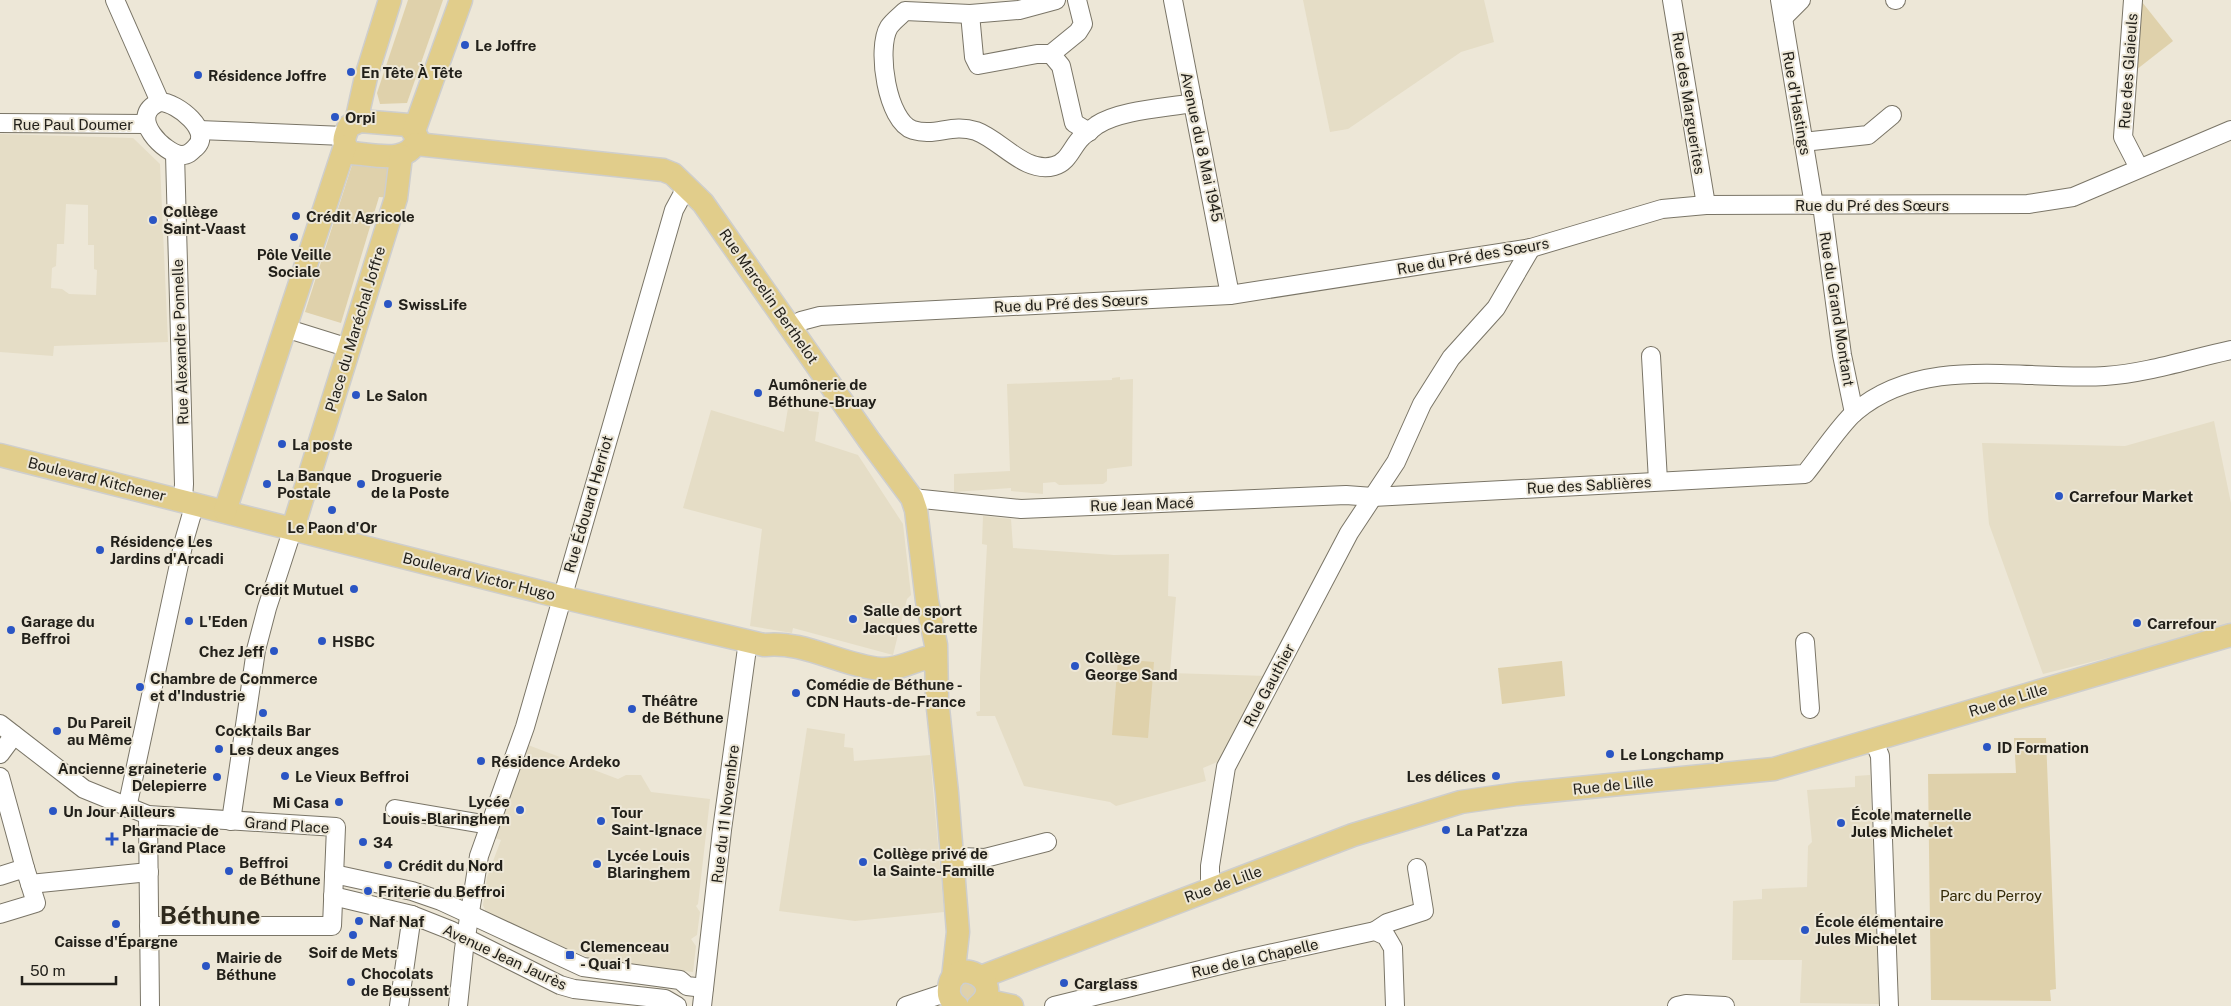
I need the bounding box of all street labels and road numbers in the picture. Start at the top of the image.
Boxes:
street label: Rue des Glaieuls [2115,13,2141,129]
street label: Rue des Marguerites [1669,31,1709,175]
street label: Rue d'Hastings [1779,50,1815,156]
street label: Avenue du 8 Mai 1945 [1178,71,1226,223]
street label: Rue Paul Doumer [13,116,133,133]
street label: Rue du Pré des Sœurs [1795,197,1949,214]
street label: Rue Marcelin Berthelot [716,225,822,367]
street label: Rue du Grand Montant [1816,231,1858,388]
street label: Rue du Pré des Sœurs [1396,234,1550,278]
street label: Place du Maréchal Joffre [322,244,388,414]
street label: Rue Alexandre Ponnelle [169,259,191,425]
street label: Rue du Pré des Sœurs [994,290,1148,316]
street label: Rue Édouard Herriot [560,433,616,575]
street label: Boulevard Kitchener [26,454,168,504]
street label: Rue des Sablières [1526,473,1652,497]
street label: Rue Jean Macé [1090,494,1194,514]
street label: Boulevard Victor Hugo [401,549,557,603]
street label: Rue Gauthier [1240,641,1298,729]
street label: Rue de Lille [1967,680,2049,720]
street label: Rue du 11 Novembre [708,744,742,884]
street label: Rue de Lille [1572,772,1654,798]
street label: Grand Place [244,814,330,836]
street label: Rue de Lille [1182,862,1264,906]
street label: Avenue Jean Jaurès [440,921,570,993]
street label: Rue de la Chapelle [1190,935,1320,981]

